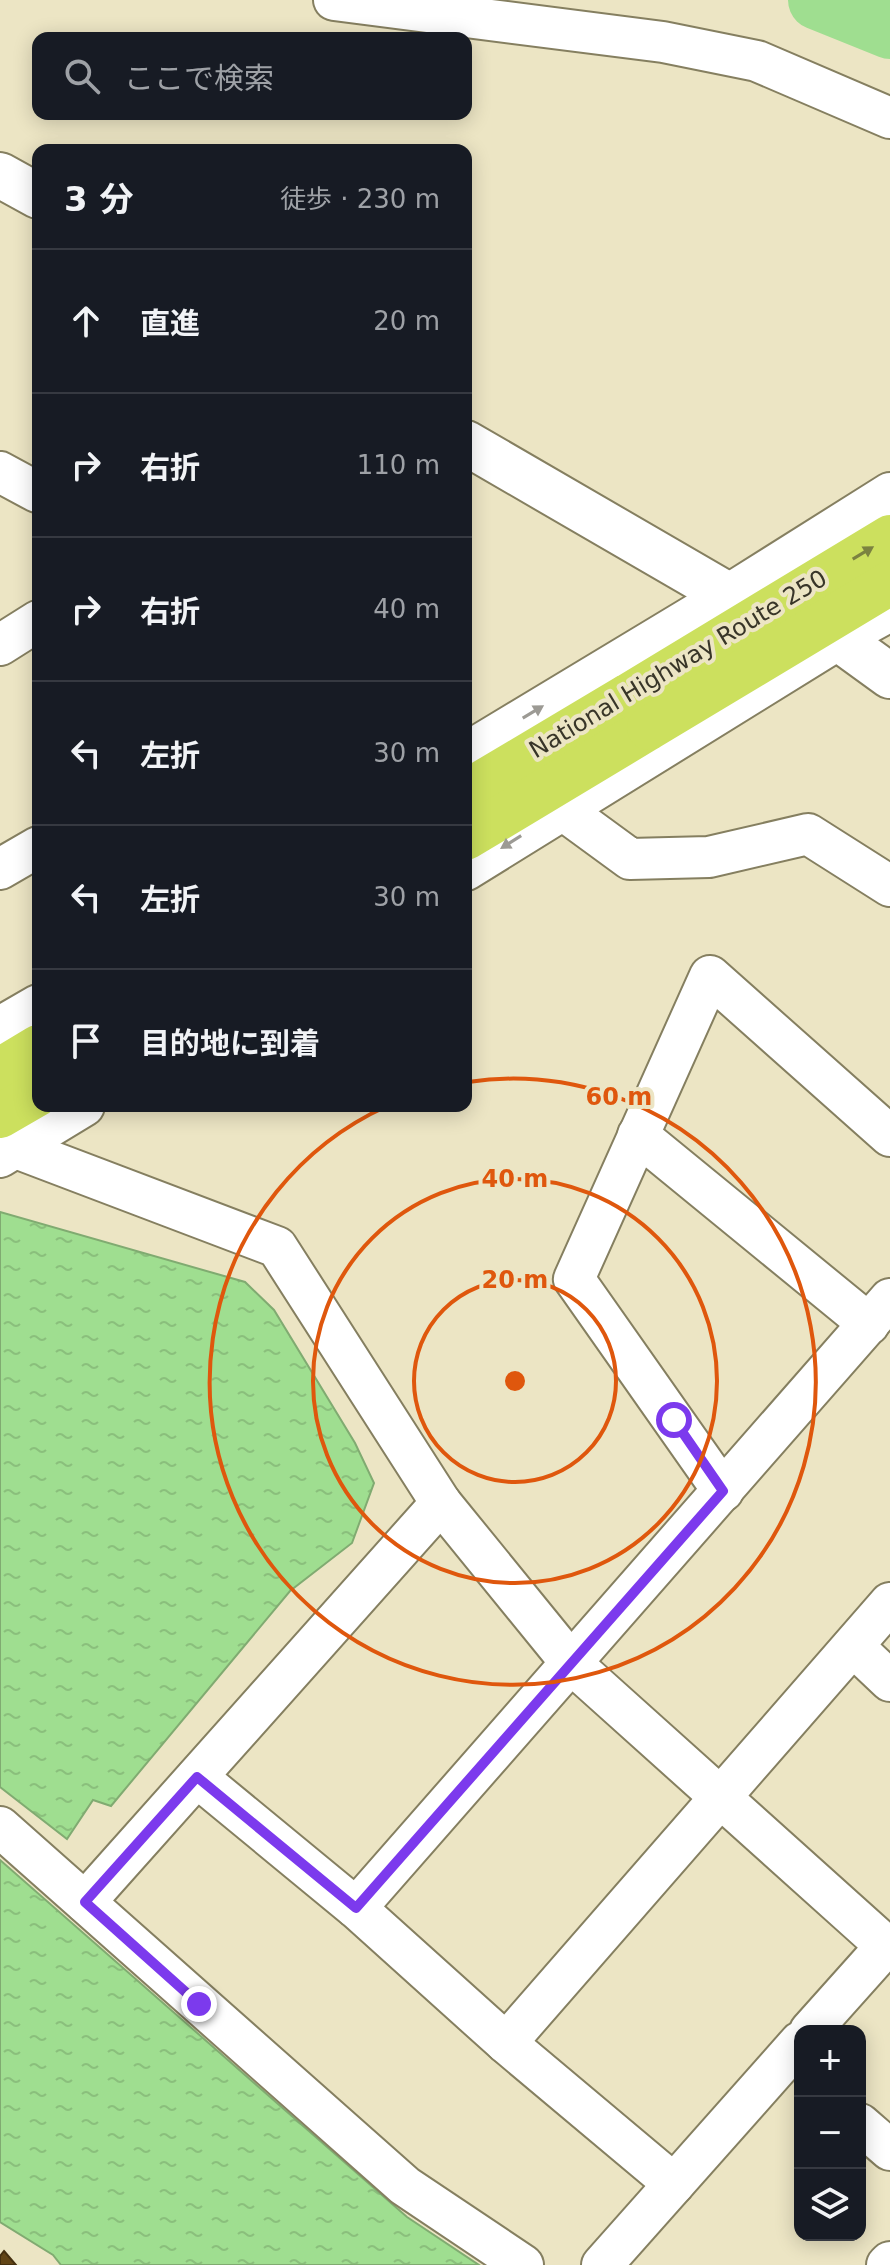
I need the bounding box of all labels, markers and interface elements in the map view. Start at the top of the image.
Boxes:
search box [32,32,472,120]
icon: search [60,54,104,98]
text: ここで検索 [124,61,274,96]
text: 3 分 [64,179,134,219]
text: 徒歩 · 230 m [280,184,440,214]
icon: ahead [64,299,108,343]
text: 直進 [140,306,200,341]
text: 20 m [373,306,440,336]
icon: right [64,443,108,487]
text: 右折 [140,450,200,485]
text: 110 m [357,450,440,480]
one-way arrow [852,546,874,560]
street label: National Highway Route 250 [524,564,832,764]
icon: right [64,587,108,631]
text: 右折 [140,594,200,629]
text: 40 m [373,594,440,624]
one-way arrow [522,706,544,720]
icon: left [64,731,108,775]
text: 左折 [140,738,200,773]
text: 30 m [373,738,440,768]
one-way arrow [500,835,522,849]
icon: left [64,875,108,919]
text: 左折 [140,882,200,917]
text: 30 m [373,882,440,912]
icon: arrive [64,1019,108,1063]
text: 目的地に到着 [140,1026,320,1061]
text: 60 m [586,1083,652,1111]
text: 40 m [482,1165,548,1193]
text: 20 m [482,1266,548,1294]
centre of rings [501,1367,529,1395]
route start [656,1402,692,1438]
route end [181,1986,217,2022]
map controls [794,2025,866,2241]
button: + [794,2025,866,2097]
button: − [794,2097,866,2169]
button: layers [794,2169,866,2241]

